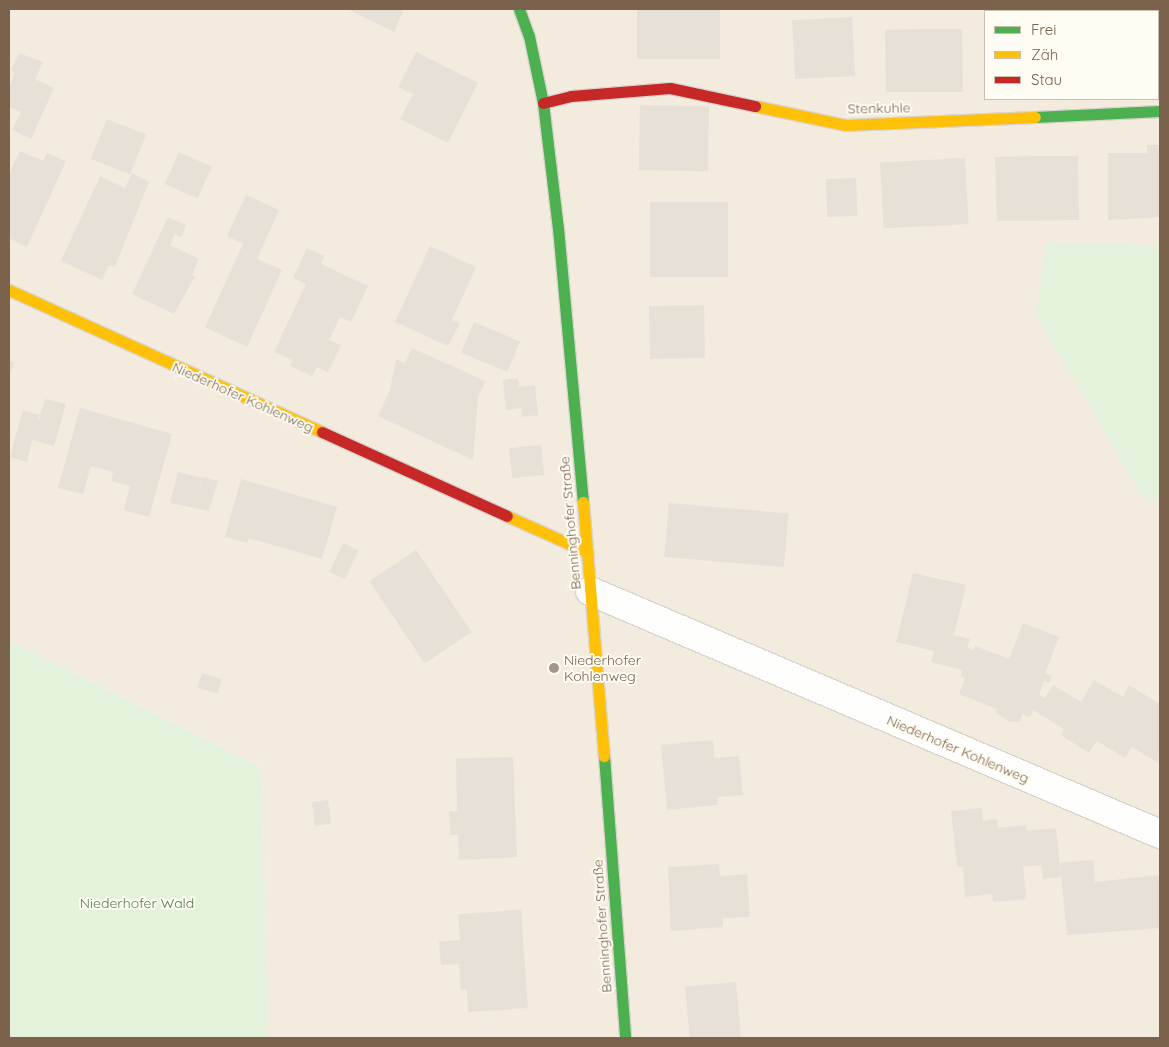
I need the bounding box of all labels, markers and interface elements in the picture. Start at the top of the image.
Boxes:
legend [984,10,1159,100]
text: Frei [1031,20,1057,39]
text: Zäh [1031,45,1058,64]
text: Stau [1031,70,1062,89]
street label: Stenkuhle [847,99,911,117]
street label: Niederhofer Kohlenweg [170,358,316,436]
street label: Benninghofer Straße [556,456,584,590]
place label: Niederhofer Kohlenweg [564,652,641,684]
marker: Niederhofer Kohlenweg [548,662,560,674]
street label: Niederhofer Kohlenweg [884,711,1032,787]
street label: Benninghofer Straße [589,859,615,993]
park label: Niederhofer Wald [80,895,194,911]

